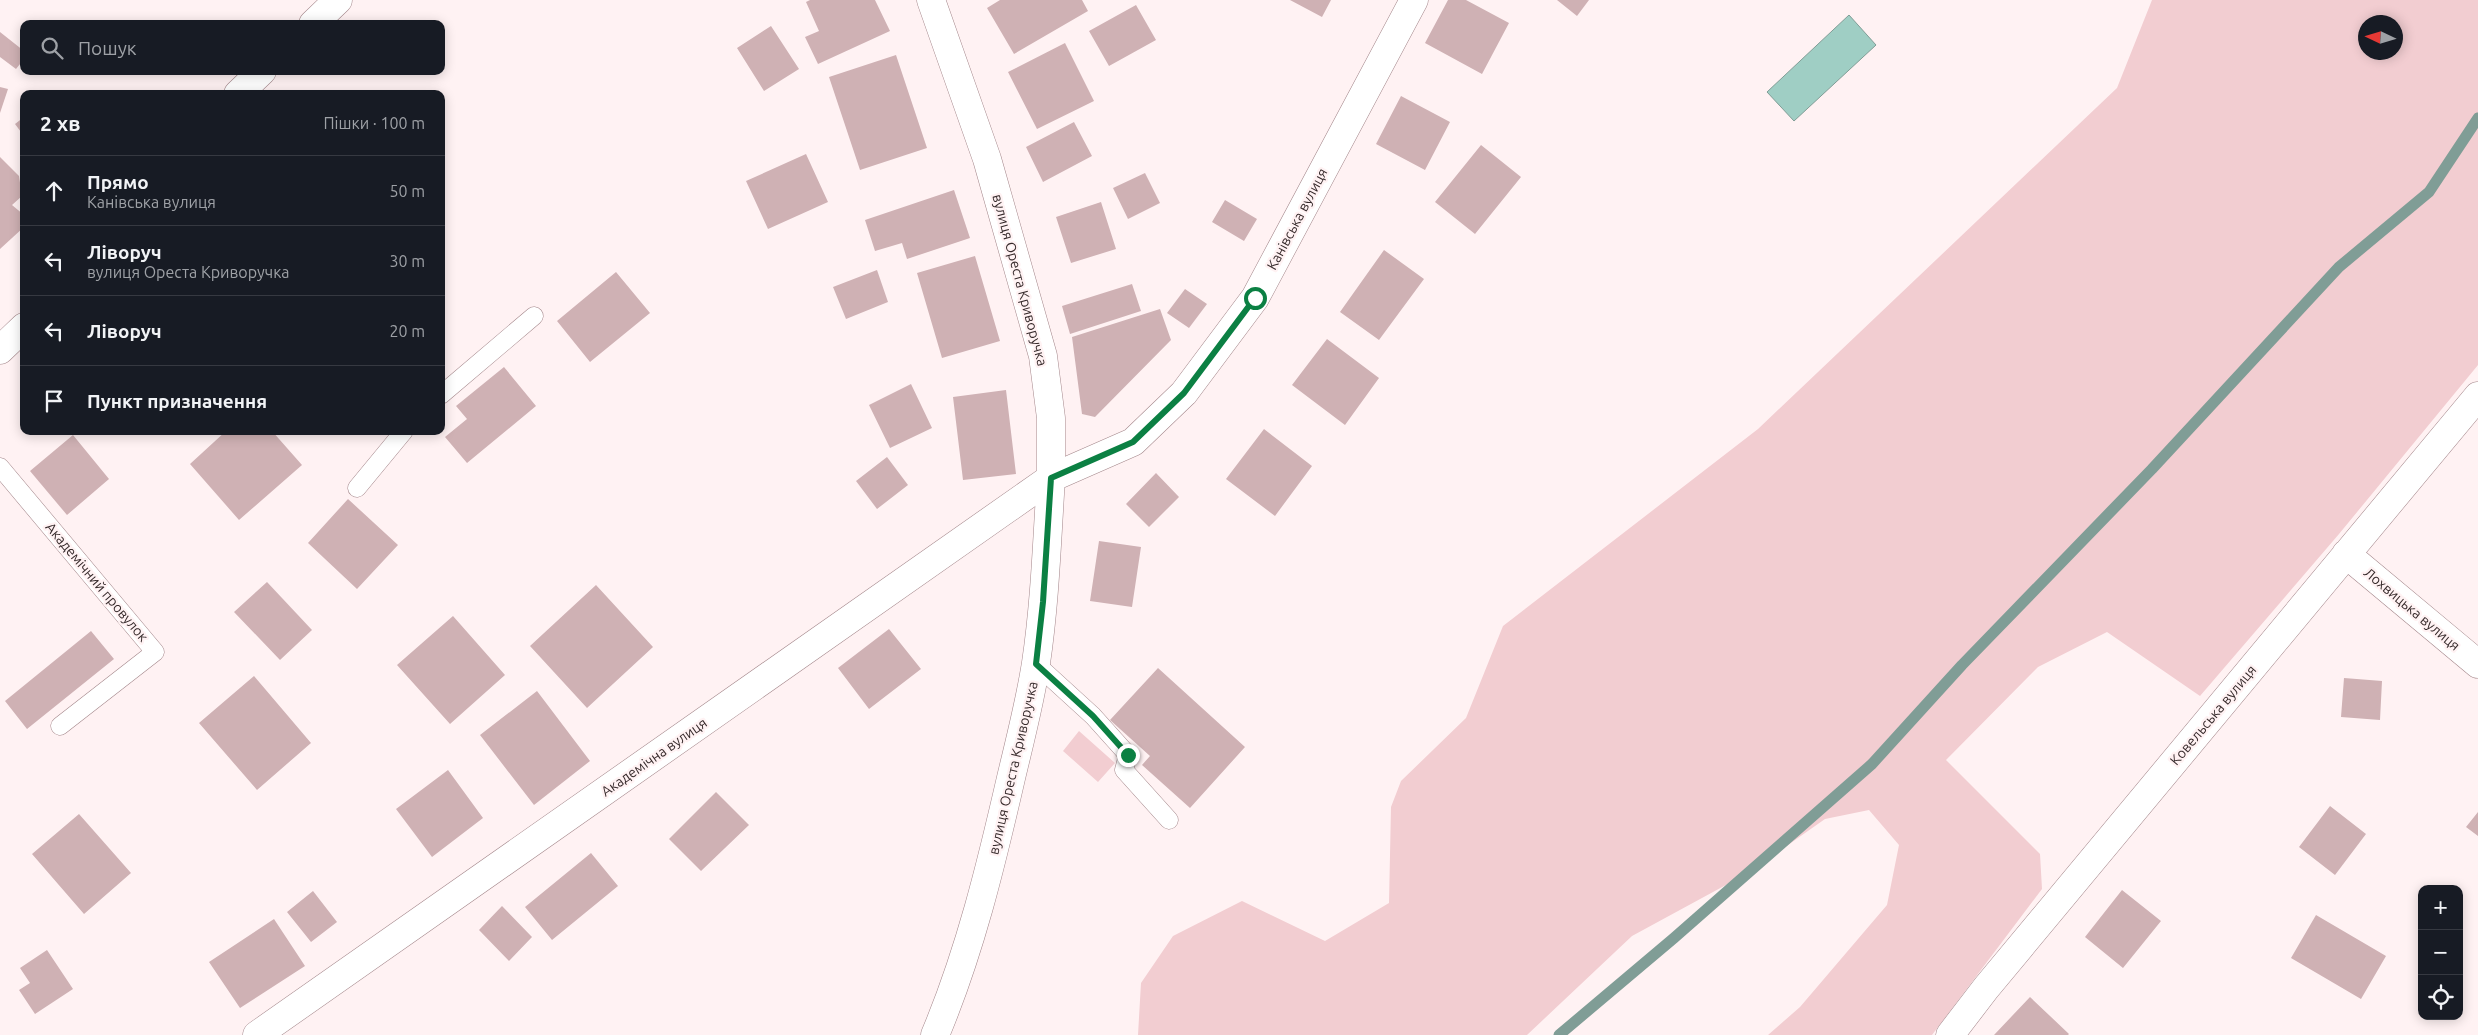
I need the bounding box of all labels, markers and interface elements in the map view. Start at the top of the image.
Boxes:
north arrow [2358,15,2403,60]
search box [20,20,445,75]
icon: search [38,34,66,62]
text: Пошук [78,37,137,59]
text: 2 хв [40,111,81,135]
text: Пішки · 100 m [324,114,425,132]
street label: Канівська вулиця [1263,165,1331,273]
text: Прямо [87,171,149,193]
icon: ahead [40,177,68,205]
text: 50 m [389,182,425,200]
street label: вулиця Ореста Криворучка [989,192,1051,368]
text: Канівська вулиця [87,193,216,211]
text: Ліворуч [87,241,161,263]
icon: left [40,247,68,275]
text: 30 m [389,252,425,270]
text: вулиця Ореста Криворучка [87,263,290,281]
route start [1244,287,1267,310]
icon: left [40,317,68,345]
text: Ліворуч [87,320,161,342]
text: 20 m [389,322,425,340]
icon: arrive [40,387,68,415]
text: Пункт призначення [87,390,267,412]
street label: Академічний провулок [42,519,152,645]
street label: Лохвицька вулиця [2361,564,2463,654]
street label: Ковельська вулиця [2167,662,2259,768]
street label: вулиця Ореста Криворучка [985,680,1041,856]
street label: Академічна вулиця [598,715,710,799]
route end [1117,744,1140,767]
map controls [2418,885,2463,1020]
button: + [2418,885,2463,930]
button: − [2418,930,2463,975]
button: locate [2418,975,2463,1020]

